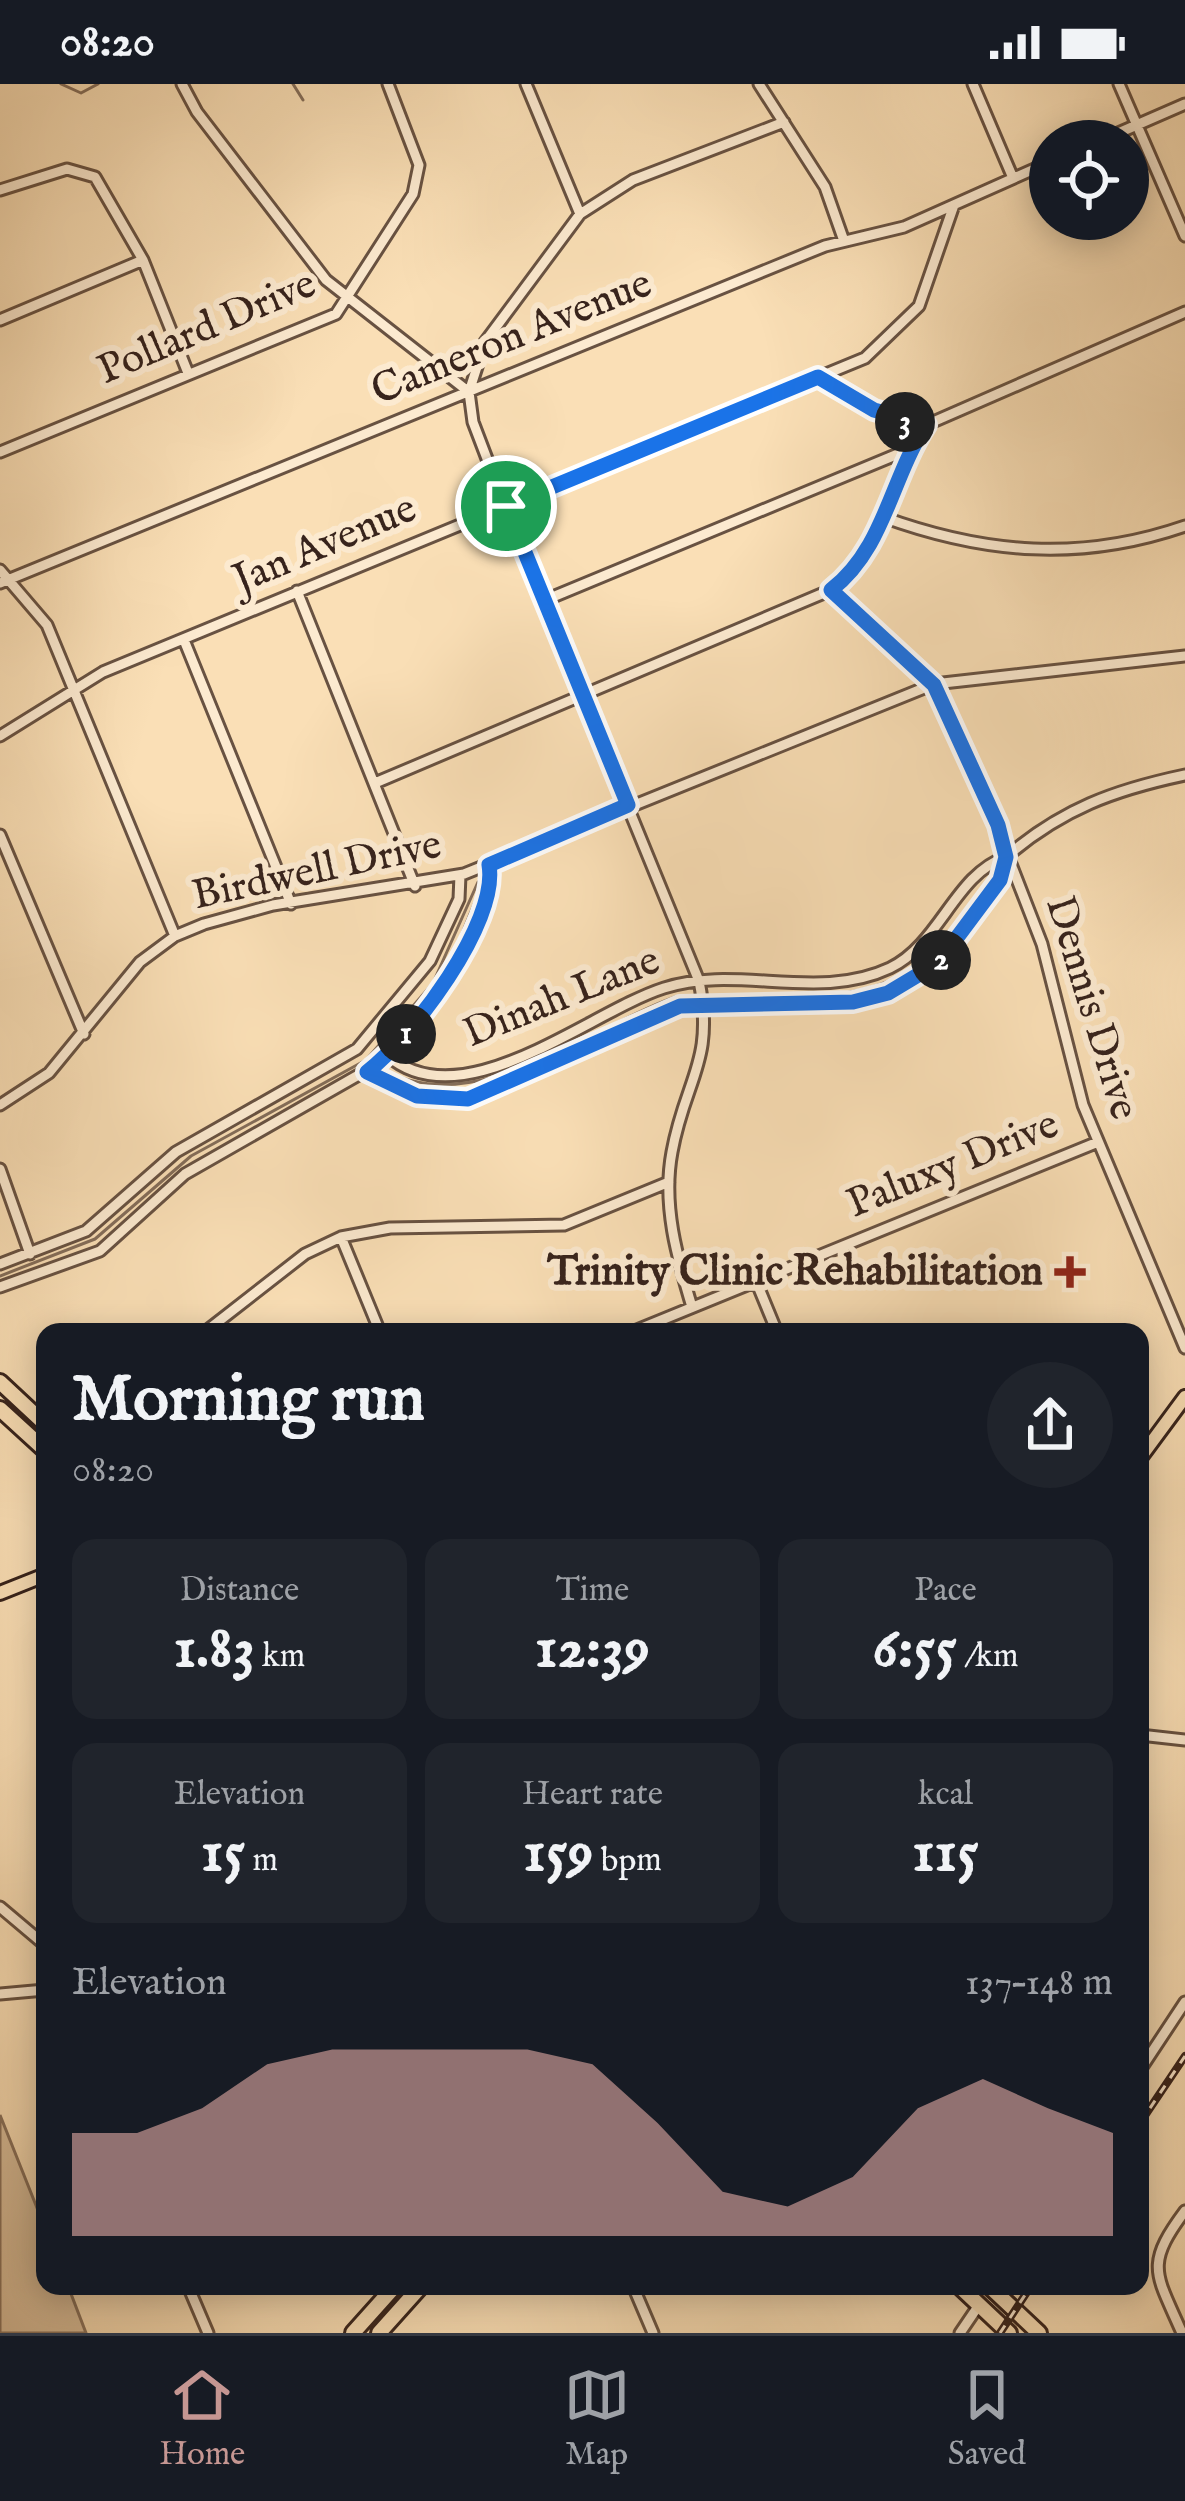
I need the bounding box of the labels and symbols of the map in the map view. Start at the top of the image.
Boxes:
street label: Pollard Drive [90,258,324,398]
street label: Cameron Avenue [364,258,660,418]
pin: 3 [875,392,935,452]
pin [455,455,557,557]
street label: Jan Avenue [222,483,425,609]
street label: Birdwell Drive [188,819,446,923]
street label: Dennis Drive [1032,890,1150,1126]
pin: 2 [911,930,971,990]
street label: Dinah Lane [456,935,668,1061]
pin: 1 [376,1004,436,1064]
street label: Paluxy Drive [840,1099,1066,1231]
place label: Trinity Clinic Rehabilitation [546,1246,1043,1299]
marker: Trinity Clinic Rehabilitation [1054,1256,1086,1288]

